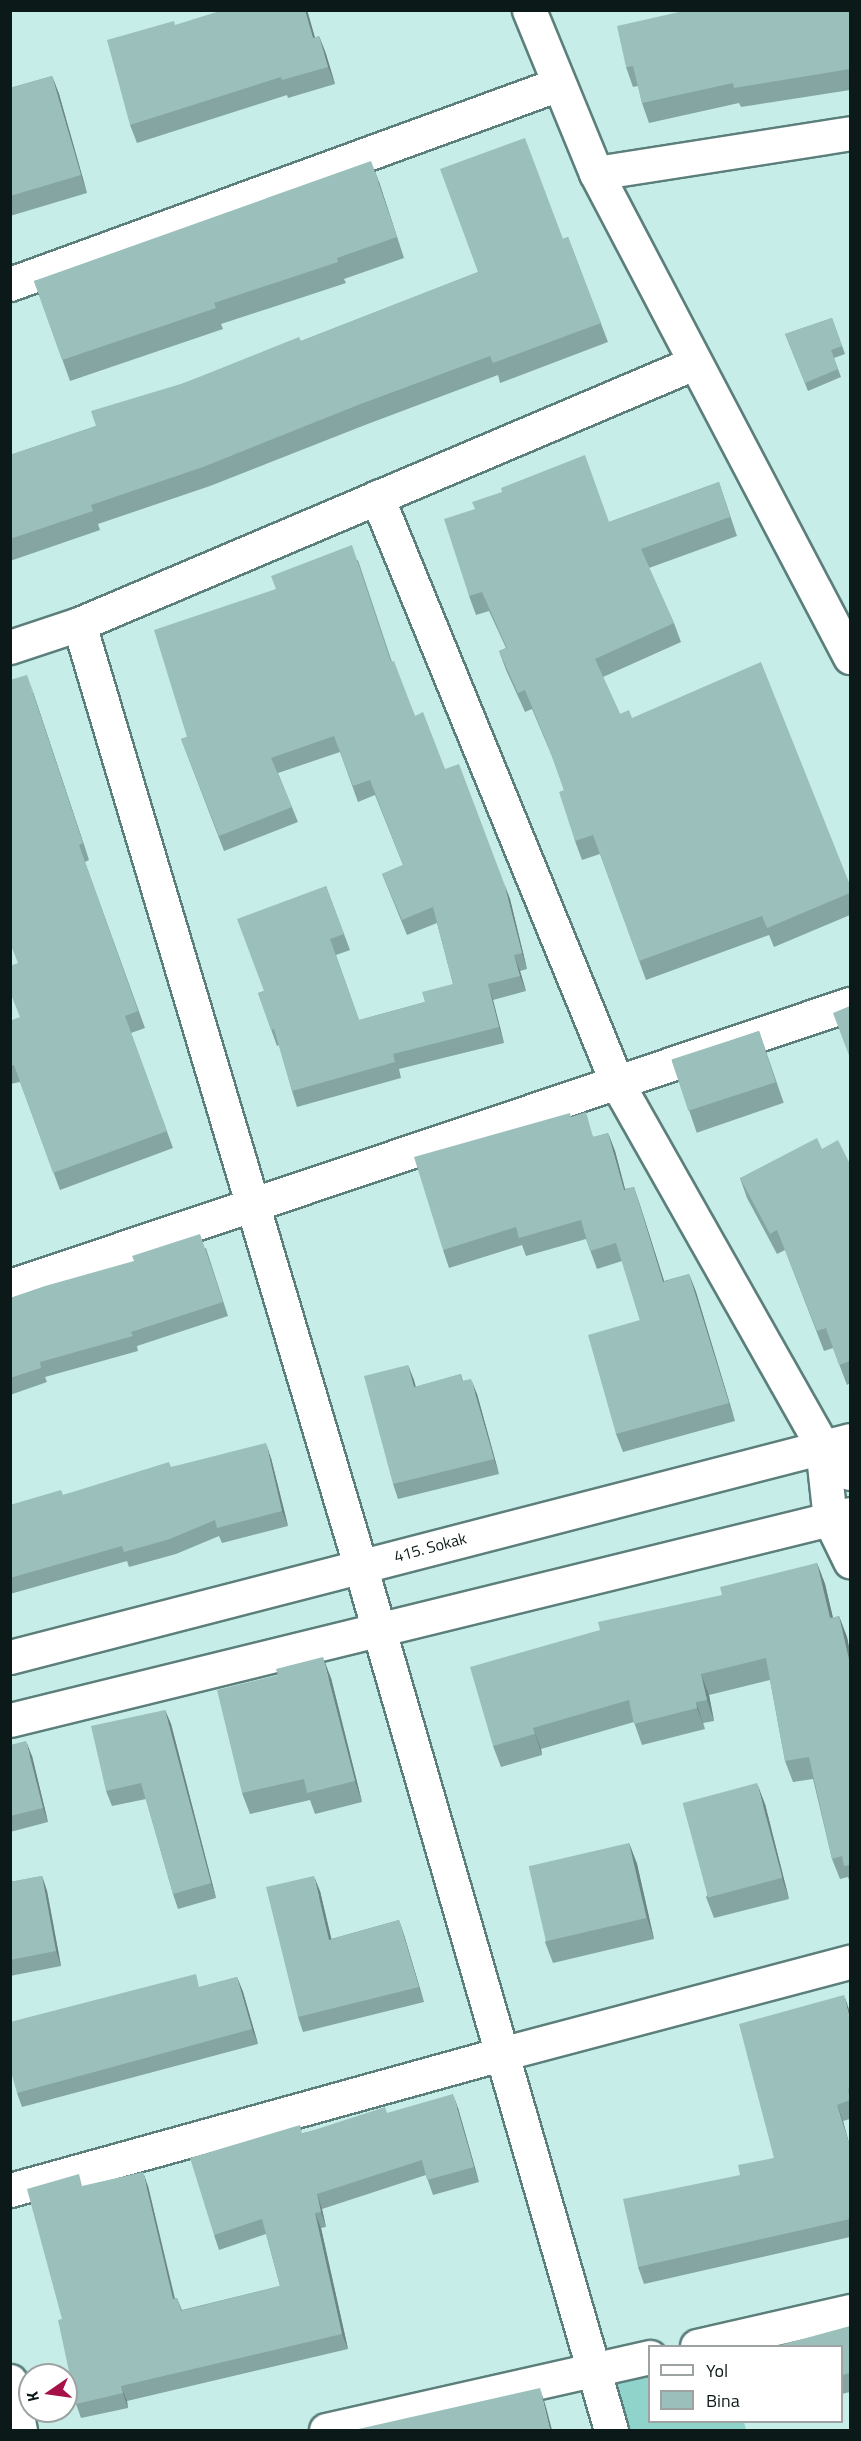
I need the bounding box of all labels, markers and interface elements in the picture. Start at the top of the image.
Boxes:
street label: 415. Sokak [392,1528,468,1566]
legend [648,2345,843,2423]
text: Yol [706,2357,728,2384]
north arrow [18,2363,78,2423]
text: Bina [706,2387,740,2414]
text: K [20,2389,45,2404]

